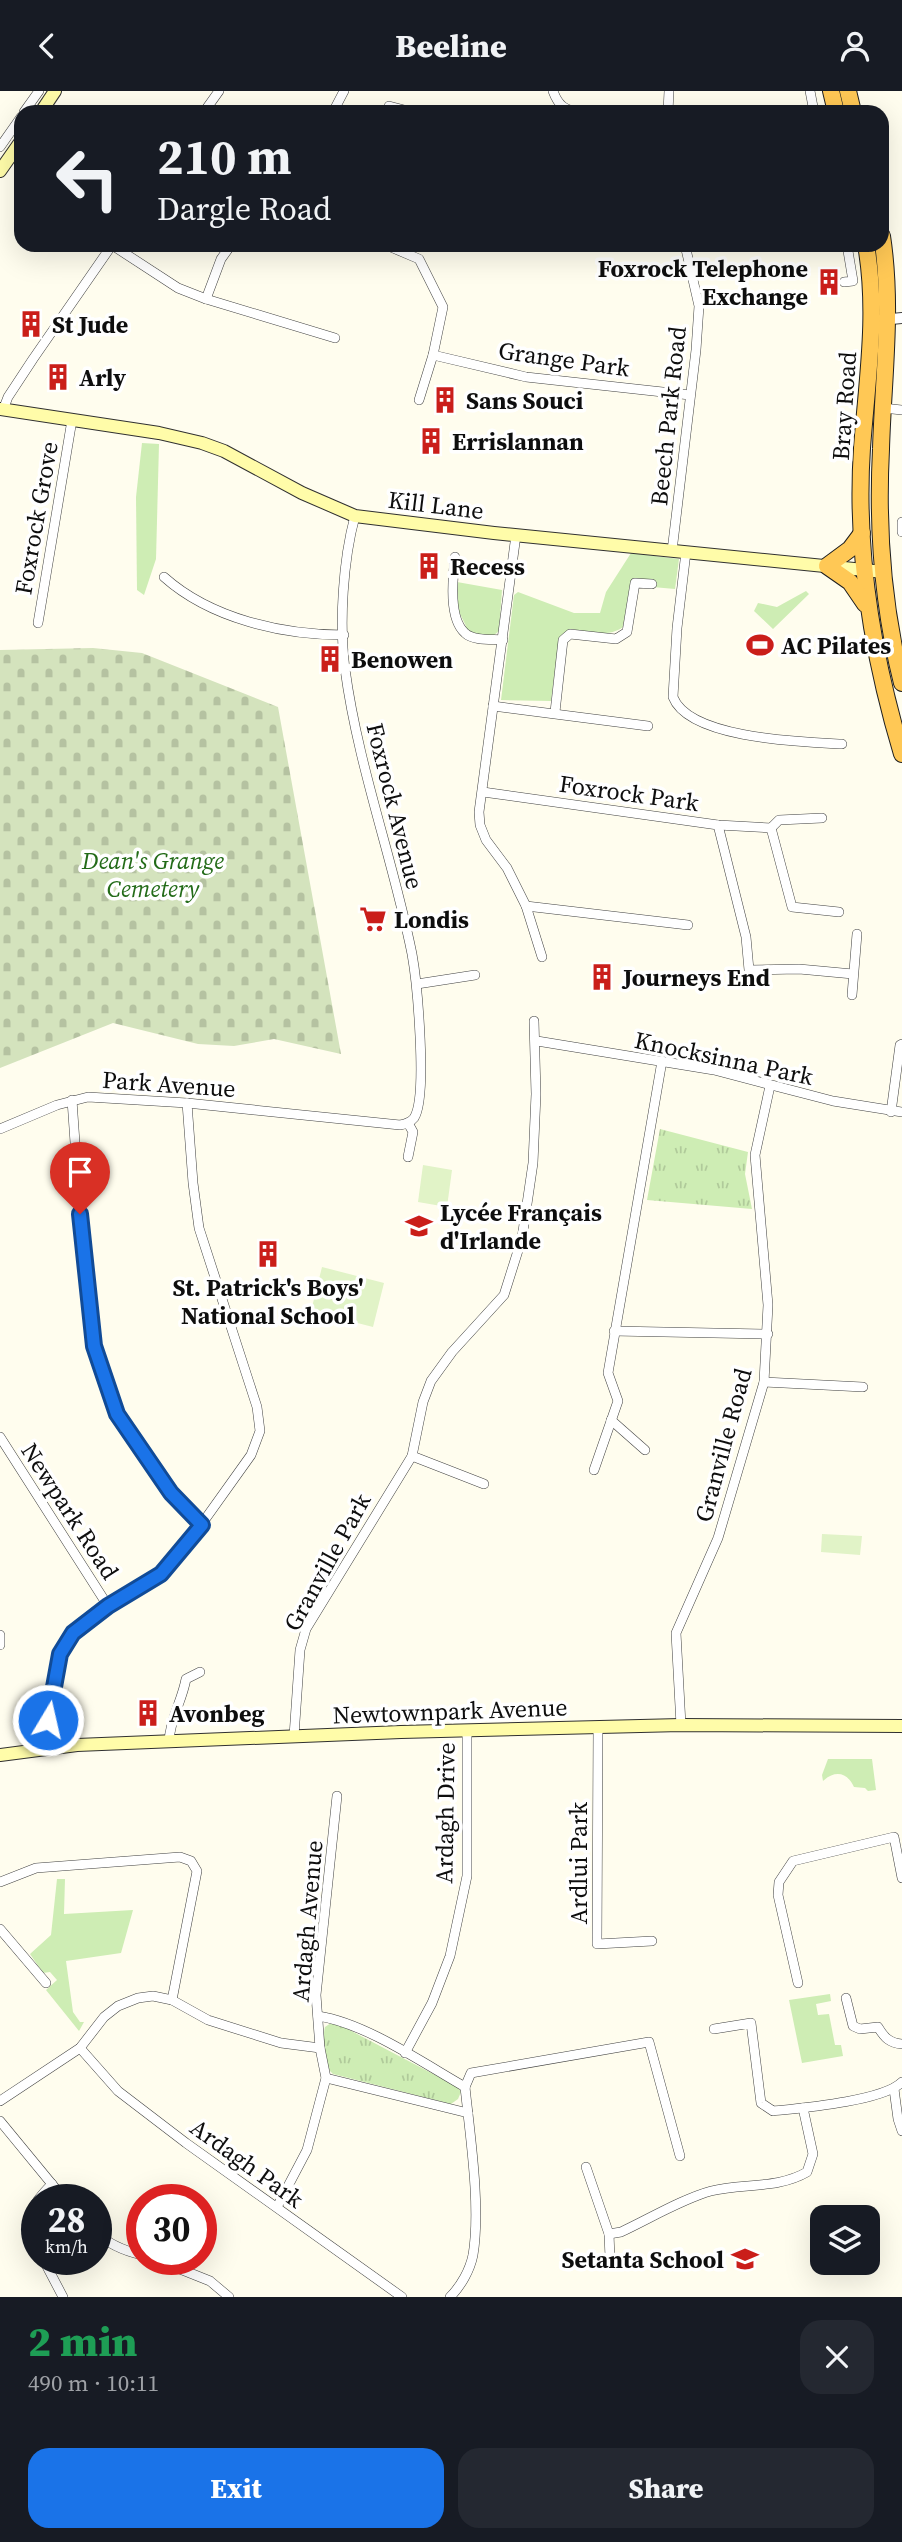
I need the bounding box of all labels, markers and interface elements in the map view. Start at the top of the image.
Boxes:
text: Beeline [395,24,507,68]
icon: back [28,27,66,65]
icon: person [836,27,874,65]
text: 210 m [157,123,292,190]
icon: left [42,133,133,224]
text: Dargle Road [157,187,331,231]
place label: Foxrock Telephone Exchange [598,252,808,313]
building icon: Foxrock Telephone Exchange [814,267,844,297]
place label: St Jude [52,308,128,341]
building icon: St Jude [16,309,46,339]
street label: Beech Park Road [642,324,694,507]
street label: Grange Park [496,333,633,385]
street label: Bray Road [824,350,864,462]
place label: Arly [79,361,126,394]
building icon: Arly [43,362,73,392]
place label: Sans Souci [466,384,584,417]
building icon: Sans Souci [430,385,460,415]
place label: Errislannan [452,425,584,458]
building icon: Errislannan [416,426,446,456]
street label: Foxrock Grove [6,439,66,597]
street label: Kill Lane [386,483,486,527]
place label: Recess [450,550,525,583]
building icon: Recess [414,551,444,581]
place label: AC Pilates [781,629,891,662]
sports icon: AC Pilates [745,630,775,660]
place label: Benowen [351,643,453,676]
building icon: Benowen [315,644,345,674]
street label: Foxrock Avenue [358,719,432,893]
street label: Foxrock Park [557,767,702,819]
park label: Dean's Grange Cemetery [81,844,224,905]
place label: Londis [394,903,469,936]
supermarket icon: Londis [358,904,388,934]
place label: Journeys End [621,961,770,994]
building icon: Journeys End [587,962,617,992]
street label: Knocksinna Park [632,1023,817,1093]
street label: Park Avenue [101,1063,237,1105]
pin [50,1142,110,1214]
icon: arrive [61,1153,99,1191]
place label: Lycée Français d'Irlande [440,1196,602,1257]
school or university icon: Lycée Français d'Irlande [404,1211,434,1241]
building icon: St. Patrick's Boys' National School [253,1239,283,1269]
place label: St. Patrick's Boys' National School [172,1271,364,1332]
street label: Granville Road [687,1364,759,1526]
street label: Newpark Road [13,1436,127,1586]
street label: Granville Park [276,1486,379,1637]
position arrow [11,1683,85,1757]
street label: Newtownpark Avenue [332,1690,568,1732]
place label: Avonbeg [169,1697,264,1730]
building icon: Avonbeg [133,1698,163,1728]
street label: Ardagh Drive [427,1742,463,1884]
street label: Ardlui Park [562,1801,595,1924]
street label: Ardagh Avenue [283,1839,331,2003]
street label: Ardagh Park [184,2111,311,2216]
speed limit sign: 30 [126,2184,217,2275]
text: 28 [48,2196,85,2244]
map controls [810,2205,880,2275]
button: layers [810,2205,880,2275]
text: km/h [45,2234,88,2259]
place label: Setanta School [562,2243,724,2276]
school or university icon: Setanta School [730,2244,760,2274]
text: 2 min [28,2312,138,2370]
button: close [800,2320,874,2394]
text: 490 m · 10:11 [28,2367,159,2399]
button: Exit [28,2448,444,2528]
button: Share [458,2448,874,2528]

